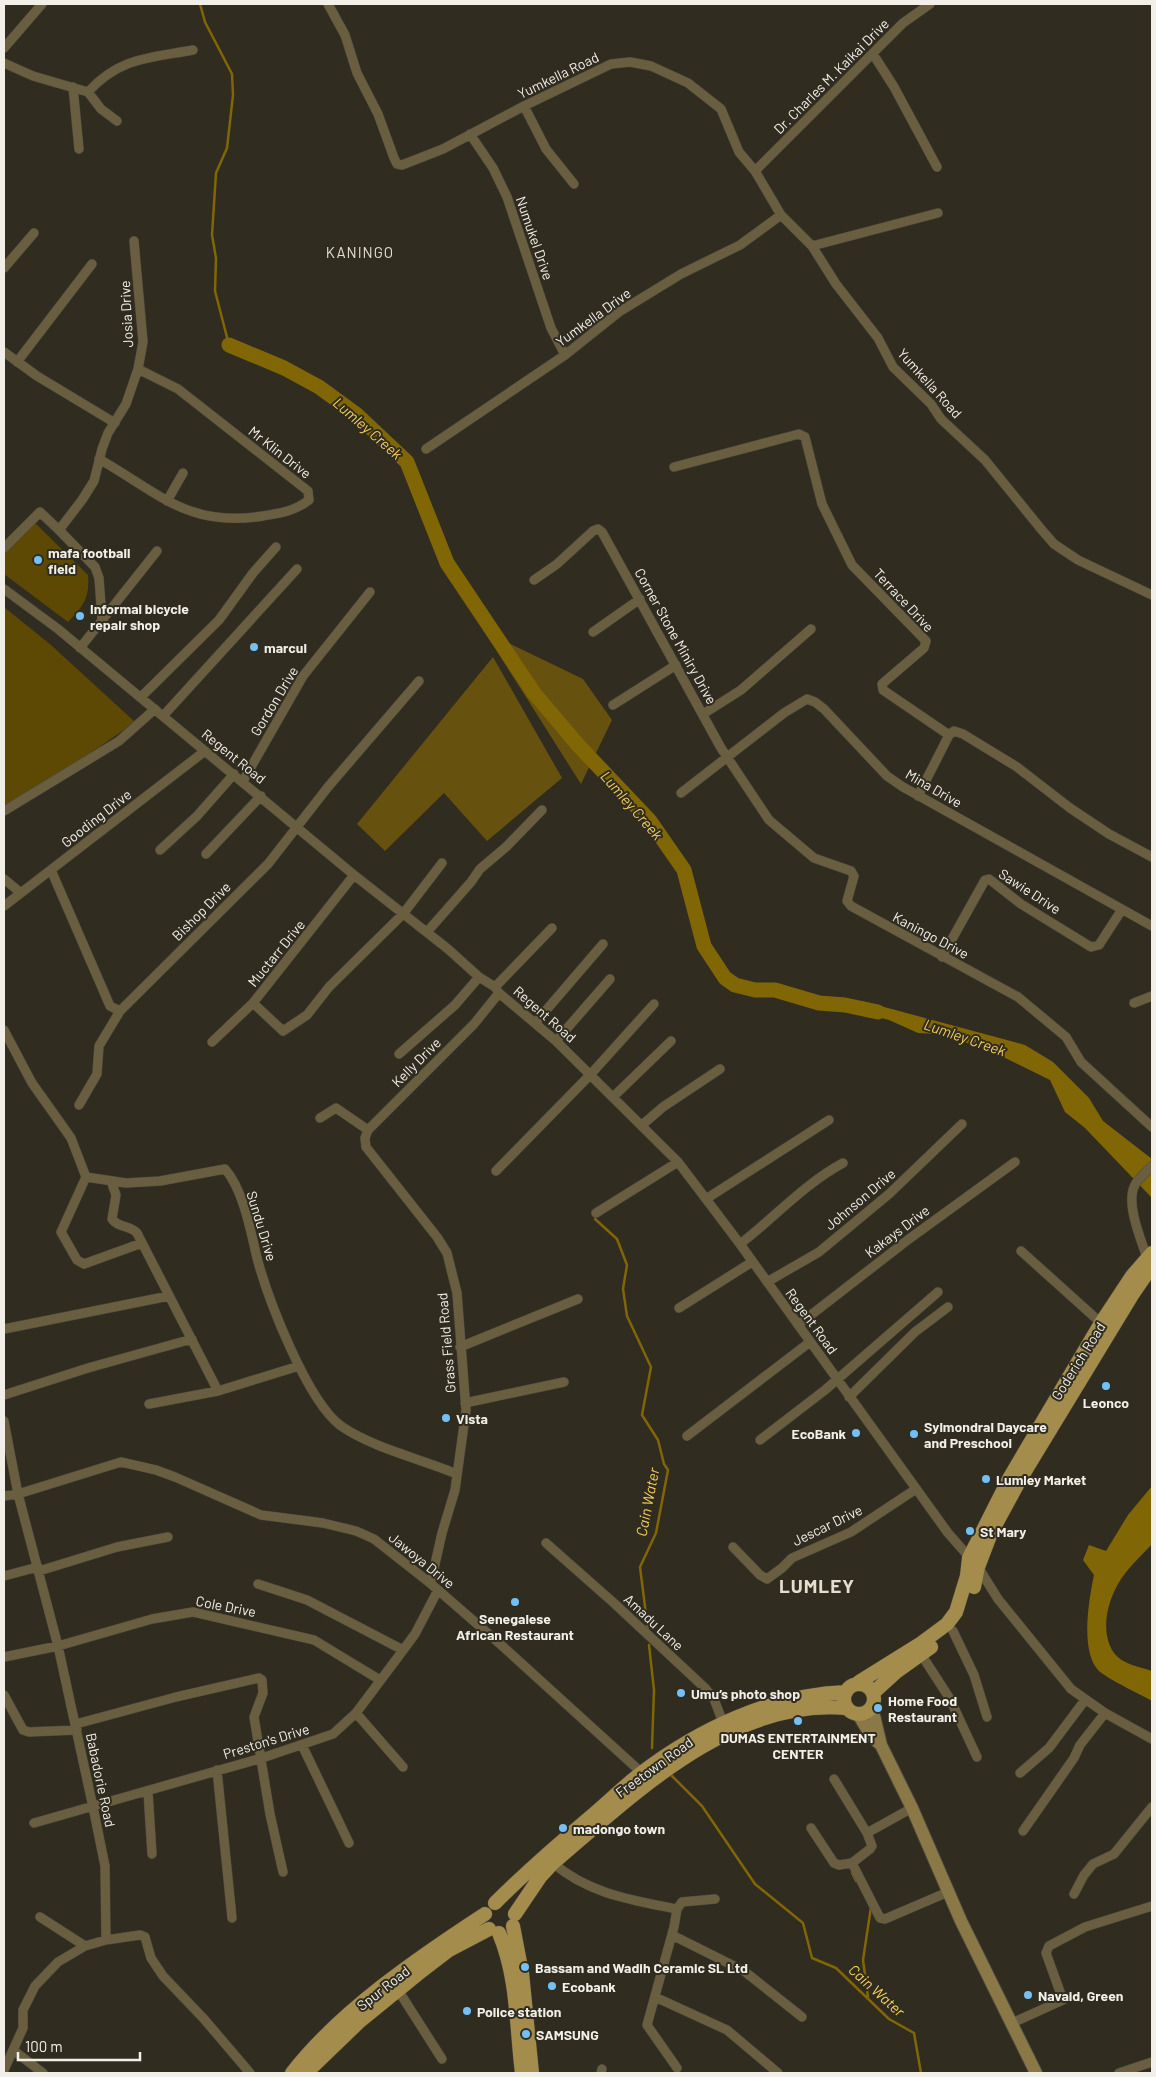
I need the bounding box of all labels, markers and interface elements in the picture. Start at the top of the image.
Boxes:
street label: Dr. Charles M. Kaikai Drive [770,15,892,137]
street label: Yumkella Road [515,48,601,102]
street label: Numukel Drive [513,194,557,282]
district label: KANINGO [326,243,394,261]
street label: Josia Drive [116,280,136,348]
street label: Yumkella Drive [552,284,634,350]
street label: Yumkella Road [894,345,966,421]
water label: Lumley Creek [330,393,407,463]
street label: Mr Klin Drive [245,422,315,482]
place label: mafa football field [48,544,130,577]
marker: mafa football field [32,554,44,566]
street label: Corner Stone Miniry Drive [631,565,721,707]
street label: Terrace Drive [870,565,938,635]
place label: Informal bicycle repair shop [90,600,189,633]
marker: Informal bicycle repair shop [74,610,86,622]
place label: marcul [264,639,307,656]
marker: marcul [248,641,260,653]
street label: Gordon Drive [247,663,301,739]
street label: Regent Road [199,725,269,787]
street label: Mina Drive [903,765,965,811]
water label: Lumley Creek [597,767,667,844]
street label: Gooding Drive [58,785,134,851]
street label: Sawie Drive [996,865,1064,917]
street label: Bishop Drive [168,878,234,944]
street label: Kaningo Drive [890,908,972,962]
street label: Muctarr Drive [244,916,308,990]
street label: Regent Road [510,982,580,1046]
water label: Lumley Creek [922,1015,1009,1060]
street label: Kelly Drive [388,1034,444,1090]
street label: Johnson Drive [821,1165,899,1233]
street label: Sundu Drive [243,1189,281,1263]
street label: Kakays Drive [861,1201,933,1261]
street label: Regent Road [782,1285,842,1357]
street label: Grass Field Road [433,1292,459,1394]
street label: Goderich Road [1047,1319,1109,1403]
marker: Leonco [1100,1380,1112,1392]
place label: Leonco [1083,1394,1129,1411]
place label: Vista [456,1410,488,1427]
marker: Vista [440,1412,452,1424]
place label: Sylmondral Daycare and Preschool [924,1418,1047,1451]
place label: EcoBank [791,1425,847,1442]
marker: EcoBank [850,1427,862,1439]
marker: Sylmondral Daycare and Preschool [908,1428,920,1440]
water label: Cain Water [632,1466,663,1538]
place label: Lumley Market [996,1471,1086,1488]
marker: Lumley Market [980,1473,992,1485]
street label: Jescar Drive [789,1501,865,1549]
place label: St Mary [980,1523,1026,1540]
marker: St Mary [964,1525,976,1537]
street label: Jawoya Drive [386,1528,458,1592]
district label: LUMLEY [779,1574,855,1597]
street label: Amadu Lane [621,1590,687,1654]
street label: Cole Drive [195,1592,257,1620]
marker: Senegalese African Restaurant [509,1596,521,1608]
place label: Senegalese African Restaurant [456,1610,574,1643]
place label: Umu’s photo shop [691,1685,800,1702]
marker: Umu’s photo shop [675,1687,687,1699]
place label: Home Food Restaurant [888,1692,957,1725]
marker: Home Food Restaurant [872,1702,884,1714]
marker: DUMAS ENTERTAINMENT CENTER [792,1715,804,1727]
street label: Preston's Drive [221,1720,311,1762]
place label: DUMAS ENTERTAINMENT CENTER [720,1729,876,1762]
street label: Babadorie Road [83,1731,119,1829]
street label: Freetown Road [612,1733,696,1801]
place label: madongo town [573,1820,665,1837]
marker: madongo town [557,1822,569,1834]
place label: Bassam and Wadih Ceramic SL Ltd [535,1959,748,1976]
water label: Cain Water [845,1960,909,2020]
marker: Bassam and Wadih Ceramic SL Ltd [519,1961,531,1973]
street label: Spur Road [353,1962,413,2014]
place label: Ecobank [562,1978,616,1995]
marker: Ecobank [546,1980,558,1992]
place label: Navaid, Green [1038,1987,1124,2004]
marker: Navaid, Green [1022,1989,1034,2001]
place label: Police station [477,2003,562,2020]
marker: Police station [461,2005,473,2017]
place label: SAMSUNG [536,2026,599,2043]
marker: SAMSUNG [520,2028,532,2040]
scale bar [18,2030,140,2062]
text: 100 m [25,2037,63,2055]

